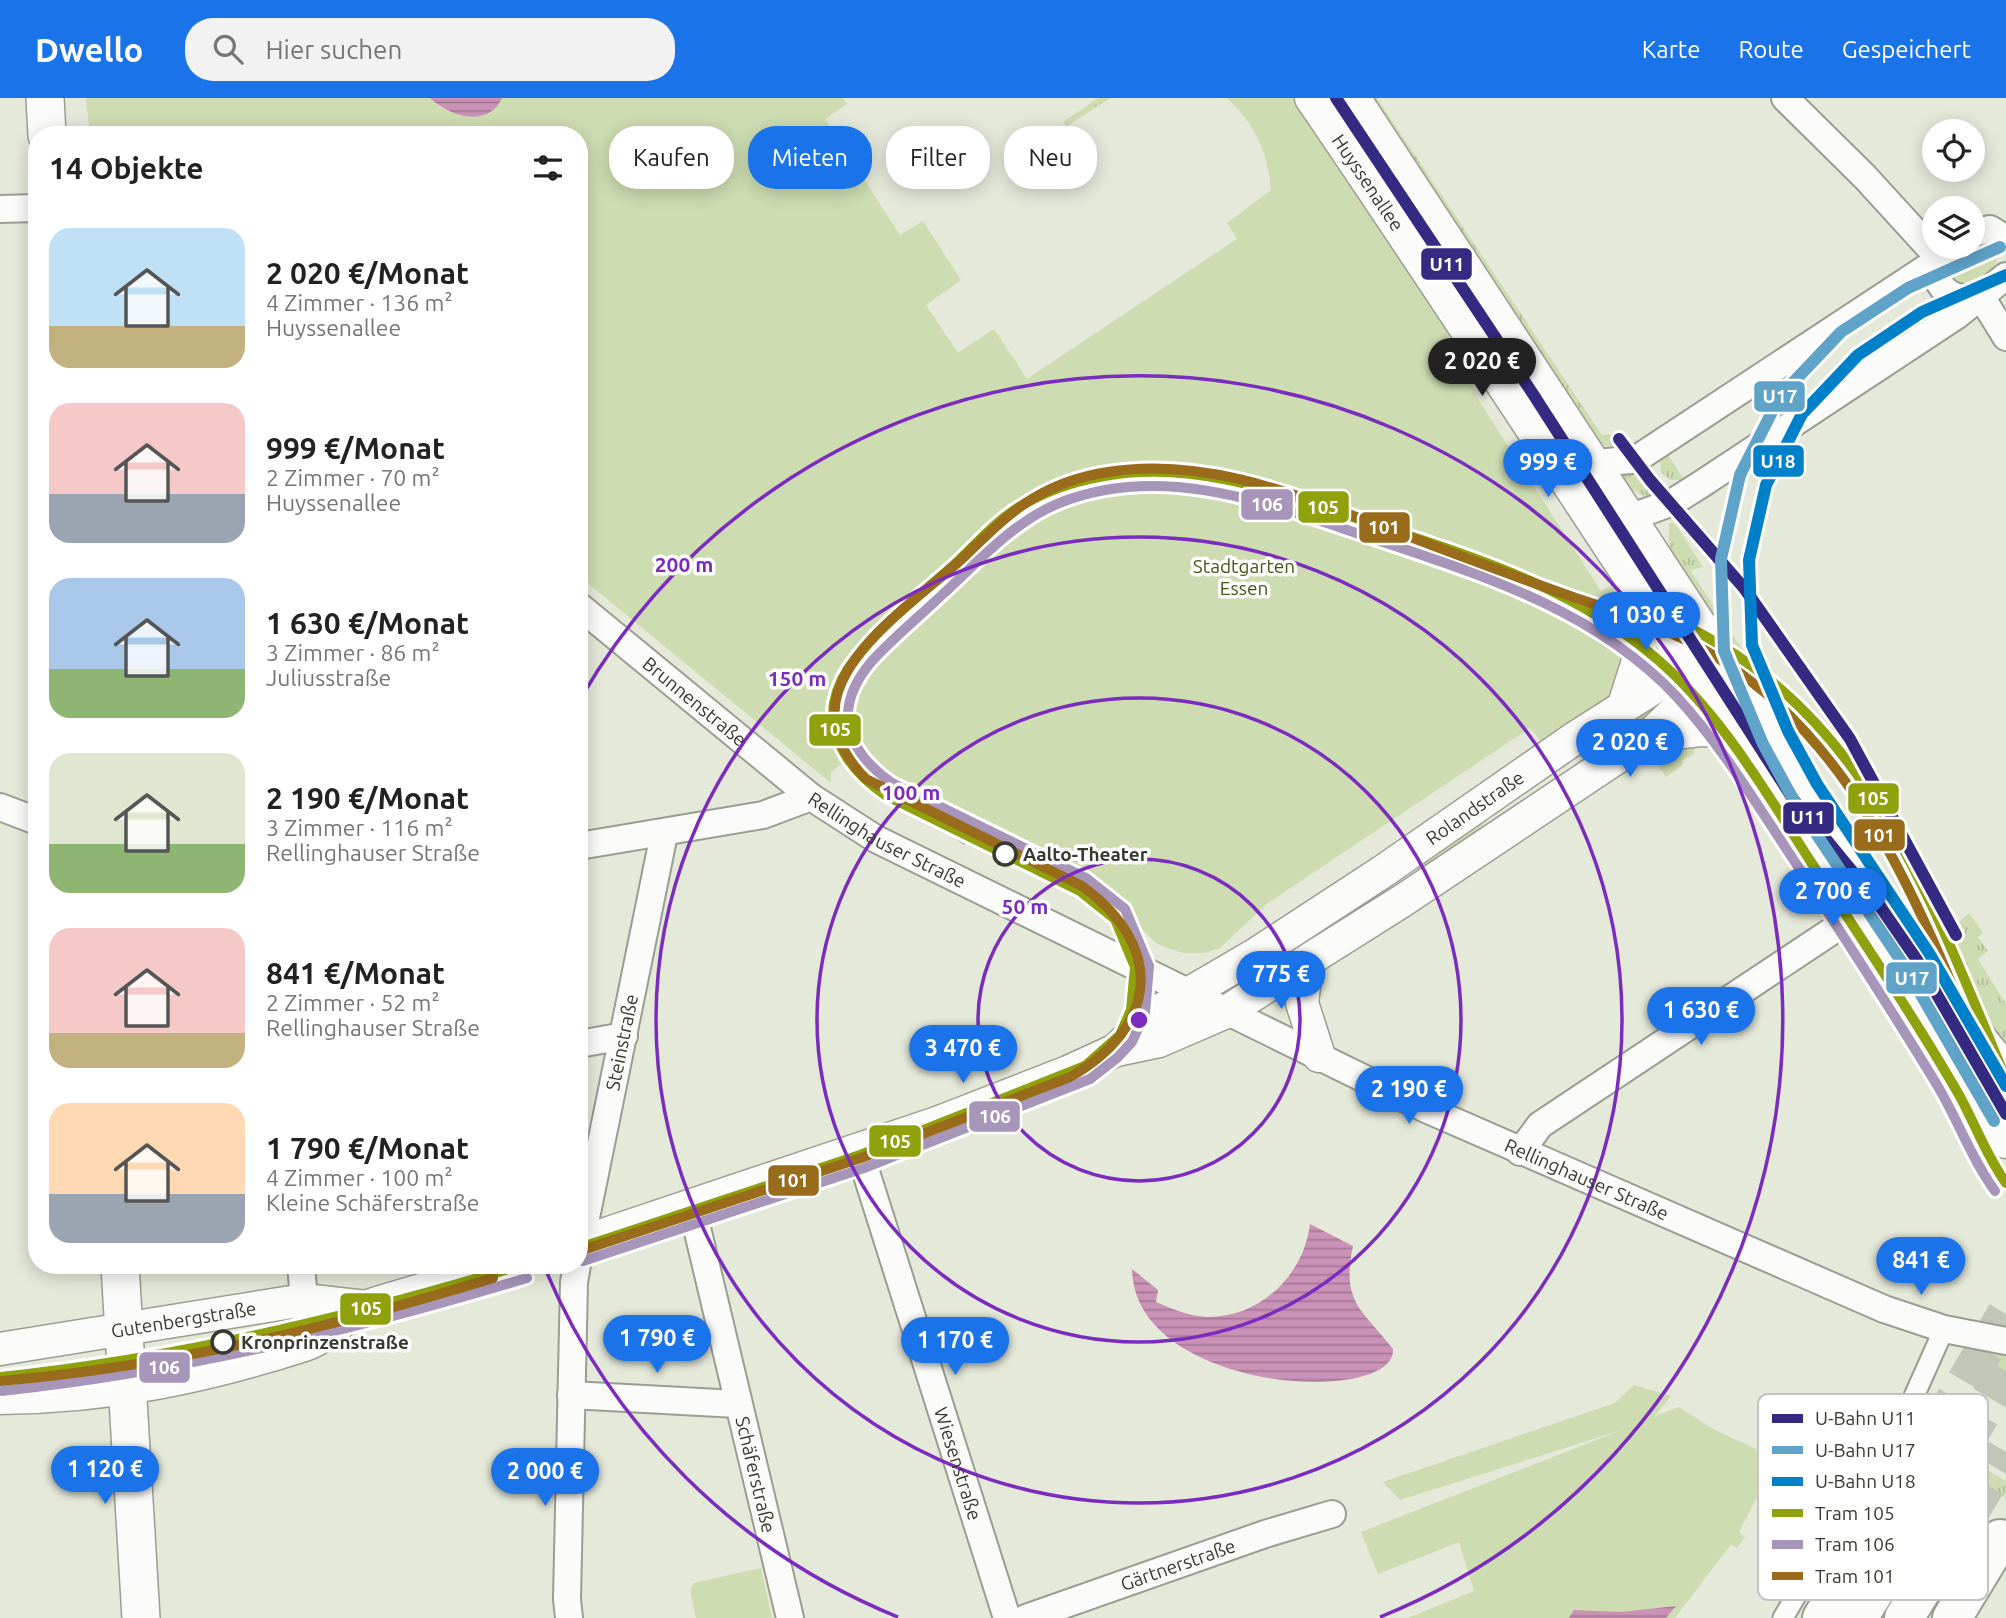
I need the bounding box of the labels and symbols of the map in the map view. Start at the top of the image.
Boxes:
street label: Huyssenallee [1328,130,1409,235]
line badge: U11 [1420,247,1473,281]
text: U11 [1430,253,1464,275]
pin: 2 020 € [1417,338,1547,398]
line badge: U17 [1753,380,1806,413]
text: U17 [1763,385,1797,407]
pin: 999 € [1499,440,1597,499]
line badge: U18 [1752,444,1805,478]
text: U18 [1761,450,1795,472]
line badge: 106 [1240,488,1294,521]
line badge: 105 [1297,490,1350,524]
text: 106 [1251,493,1283,515]
text: 105 [1307,496,1339,518]
line badge: 101 [1358,511,1411,544]
text: 101 [1368,516,1400,538]
text: 200 m [655,552,713,576]
park label: Stadtgarten Essen [1193,555,1295,599]
pin: 1 030 € [1581,592,1711,652]
street label: Brunnenstraße [638,652,751,750]
text: 150 m [768,666,826,690]
line badge: 105 [808,713,862,747]
text: 105 [819,718,851,740]
pin: 2 020 € [1565,720,1695,779]
street label: Rolandstraße [1421,766,1528,849]
text: 100 m [882,780,940,804]
line badge: 105 [1847,782,1900,815]
street label: Rellinghauser Straße [804,787,969,892]
text: 105 [1857,787,1889,809]
line badge: U11 [1782,801,1835,835]
text: U11 [1791,806,1825,828]
line badge: 101 [1853,818,1906,852]
text: 101 [1863,824,1895,846]
marker: Aalto-Theater [993,842,1017,866]
place label: Aalto-Theater [1023,843,1148,865]
pin: 2 700 € [1768,868,1898,928]
text: 50 m [1002,894,1048,918]
pin: 775 € [1232,951,1330,1011]
line badge: U17 [1885,961,1938,995]
text: U17 [1895,967,1929,989]
pin: 1 630 € [1636,988,1766,1047]
street label: Steinstraße [601,992,642,1093]
centre of rings [1127,1008,1151,1032]
pin: 3 470 € [898,1026,1028,1085]
pin: 2 190 € [1344,1066,1474,1126]
line badge: 106 [968,1100,1021,1133]
text: 106 [979,1105,1011,1127]
line badge: 105 [868,1124,922,1158]
text: 105 [879,1130,911,1152]
street label: Rellinghauser Straße [1501,1134,1672,1225]
line badge: 101 [767,1164,820,1197]
text: 101 [777,1169,809,1191]
pin: 841 € [1872,1238,1970,1297]
line badge: 105 [339,1292,392,1326]
street label: Gutenbergstraße [109,1297,258,1342]
text: 105 [350,1297,382,1319]
pin: 1 790 € [592,1316,722,1375]
pin: 1 170 € [890,1318,1020,1377]
marker: Kronprinzenstraße [211,1330,235,1354]
place label: Kronprinzenstraße [241,1331,409,1353]
line badge: 106 [138,1351,191,1384]
text: 106 [148,1356,180,1378]
legend [1758,1394,1988,1600]
street label: Wiesenstraße [930,1404,986,1523]
text: U-Bahn U11 [1815,1407,1916,1429]
street label: Schäferstraße [731,1414,780,1535]
text: U-Bahn U17 [1815,1439,1916,1461]
pin: 1 120 € [40,1446,170,1506]
pin: 2 000 € [480,1448,610,1508]
text: U-Bahn U18 [1815,1470,1916,1492]
text: Tram 105 [1815,1502,1895,1524]
text: Tram 106 [1815,1533,1895,1555]
street label: Gärtnerstraße [1118,1534,1238,1595]
text: Tram 101 [1815,1565,1895,1587]

